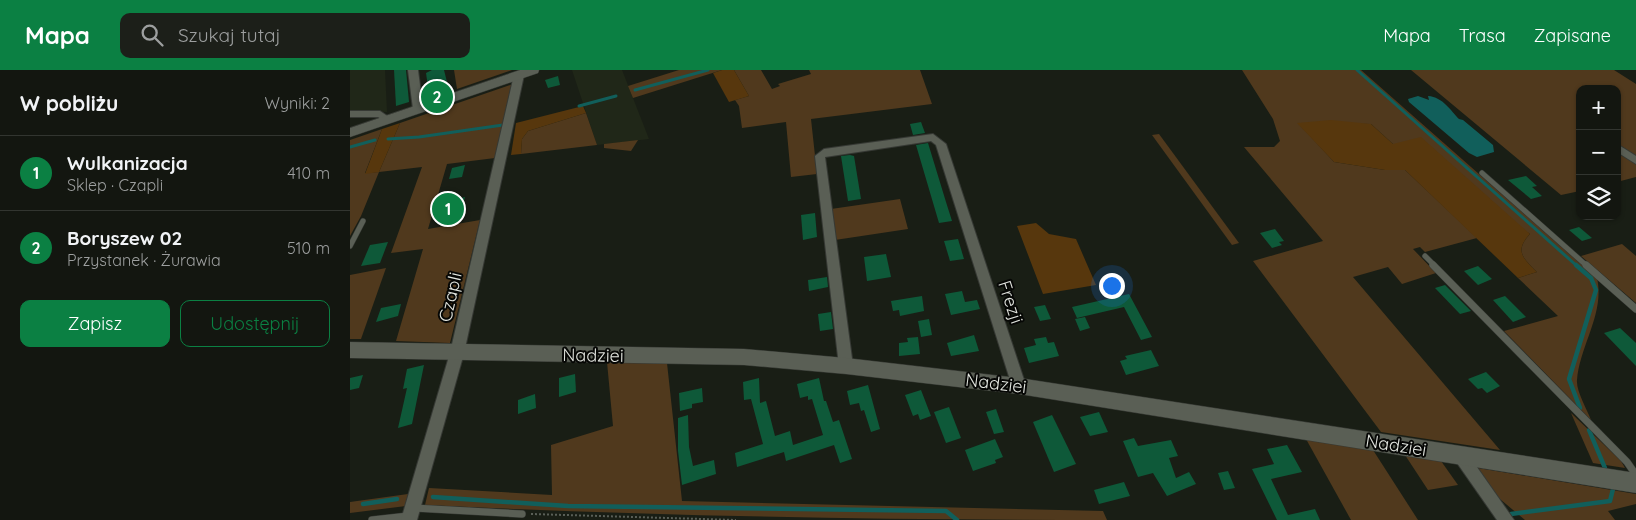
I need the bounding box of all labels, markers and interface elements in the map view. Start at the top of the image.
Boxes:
search box [120,13,470,58]
text: Mapa [25,20,90,50]
icon: search [138,21,166,49]
text: Szukaj tutaj [178,23,281,47]
text: Mapa [1383,24,1431,47]
text: Trasa [1459,24,1506,47]
text: Zapisane [1534,24,1611,47]
pin: 2 [421,78,453,116]
map controls [1576,85,1621,220]
button: + [1576,85,1621,130]
text: W pobliżu [20,90,118,116]
text: Wyniki: 2 [265,93,330,113]
button: − [1576,130,1621,175]
text: Wulkanizacja [67,151,188,175]
text: 1 [33,163,39,183]
text: 410 m [287,163,330,183]
text: Sklep · Czapli [67,175,163,195]
button: layers [1576,175,1621,220]
pin: 1 [432,190,464,228]
text: Boryszew 02 [67,226,182,250]
text: 2 [31,238,41,258]
text: 510 m [287,238,330,258]
text: Przystanek · Żurawia [67,250,221,270]
street label: Czapli [433,270,467,324]
your location [1099,273,1125,299]
street label: Frezji [993,277,1029,327]
button: Zapisz [20,300,170,347]
button: Udostępnij [180,300,330,347]
street label: Nadziei [562,343,624,367]
street label: Nadziei [964,368,1028,398]
street label: Nadziei [1364,429,1428,461]

